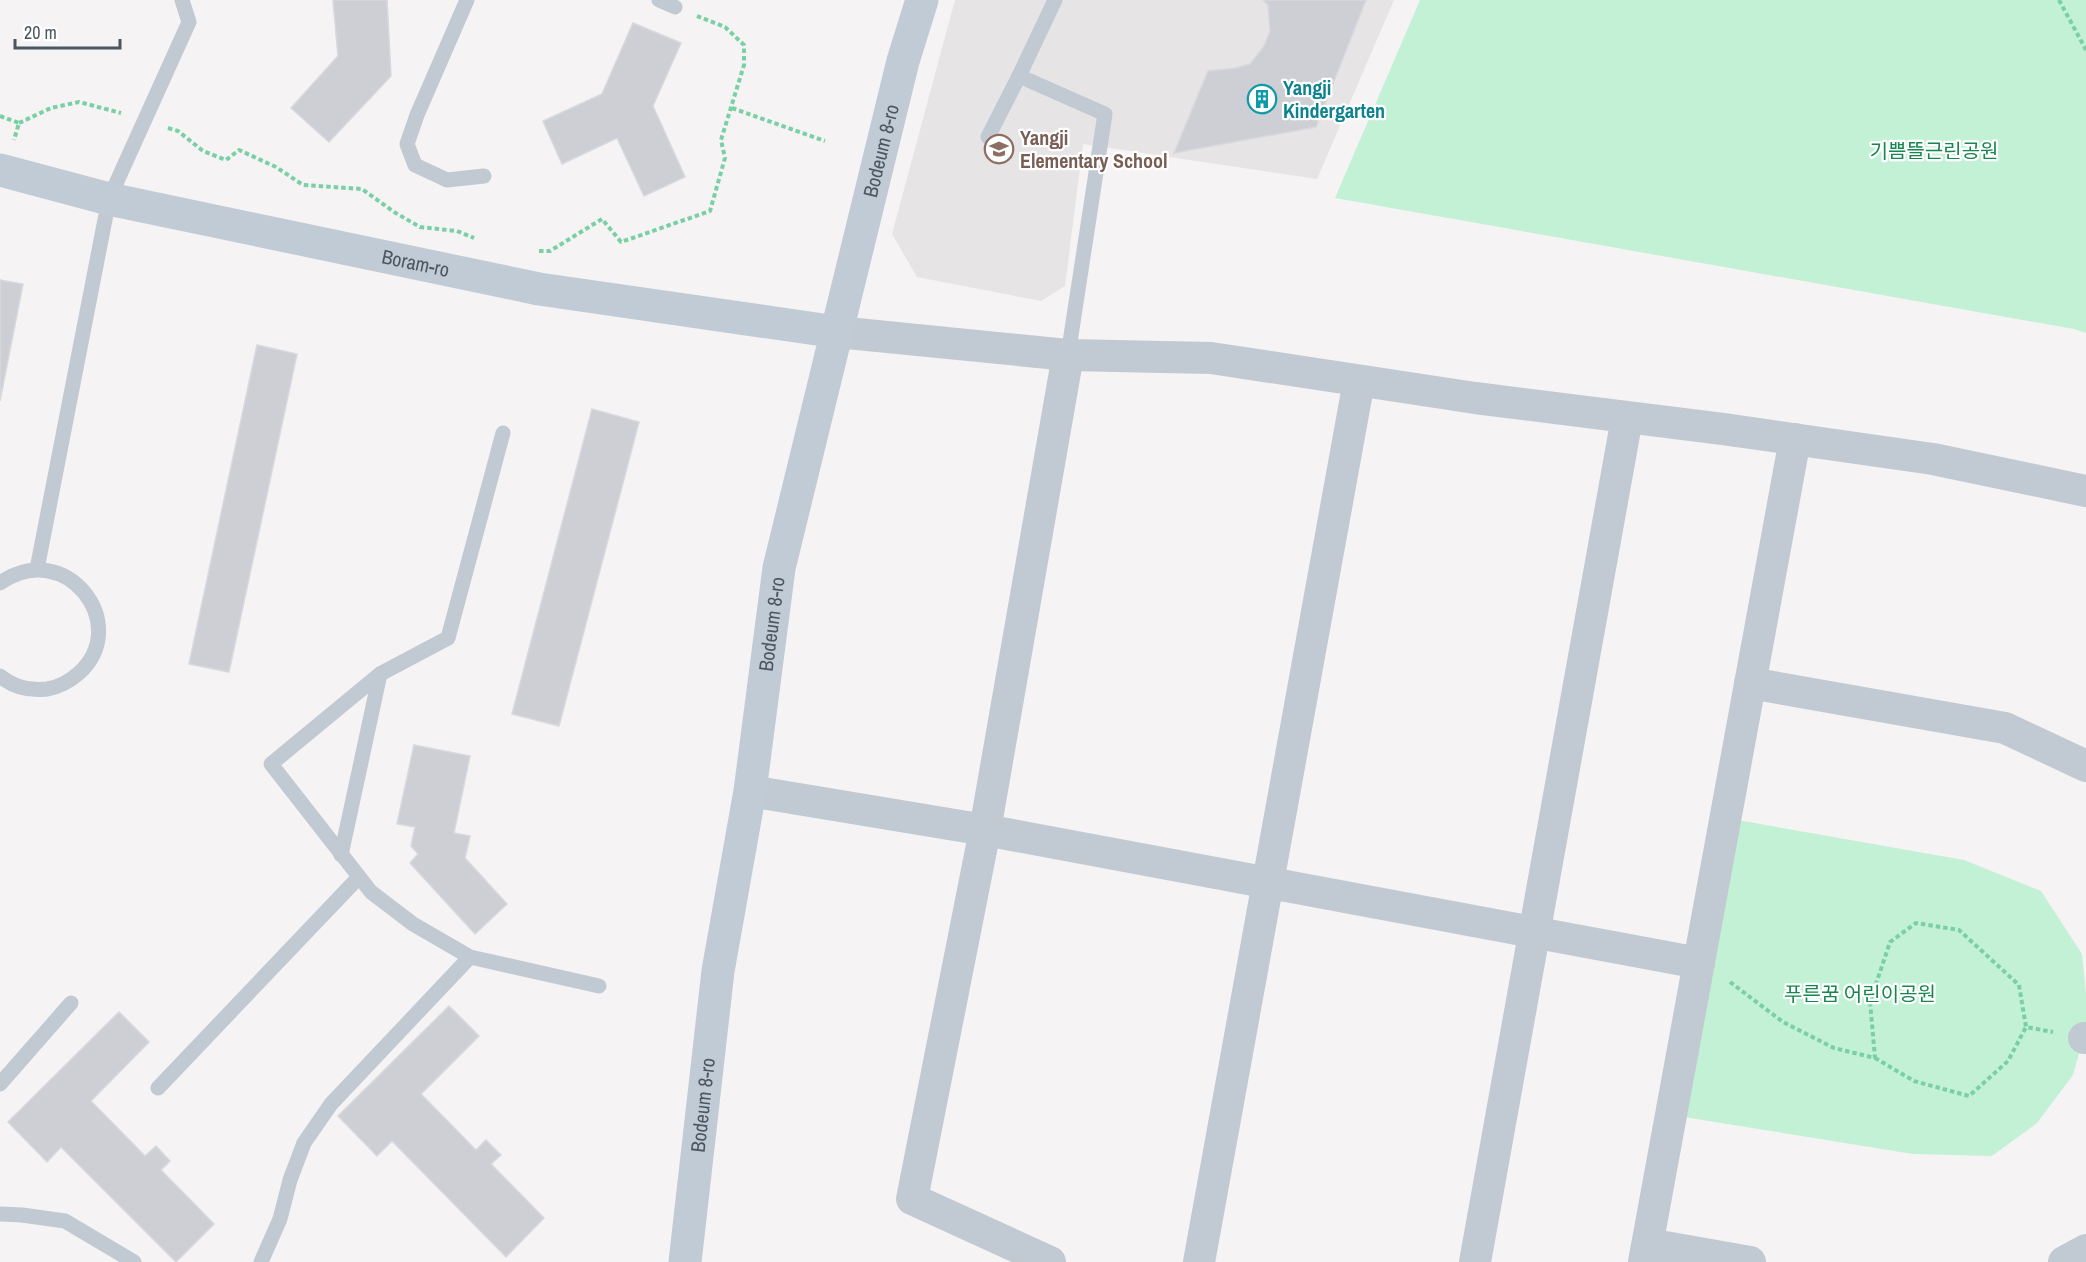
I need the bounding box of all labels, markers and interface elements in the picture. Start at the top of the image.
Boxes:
scale bar [15,12,120,50]
text: 20 m [24,20,57,45]
place label: Yangji Kindergarten [1283,74,1385,124]
building icon: Yangji Kindergarten [1246,83,1278,115]
street label: Bodeum 8-ro [856,101,905,200]
place label: Yangji Elementary School [1020,124,1168,174]
school or university icon: Yangji Elementary School [983,133,1015,165]
park label: 기쁨뜰근린공원 [1870,137,1998,164]
street label: Boram-ro [379,242,452,283]
street label: Bodeum 8-ro [752,575,791,673]
park label: 푸른꿈 어린이공원 [1784,980,1936,1007]
street label: Bodeum 8-ro [684,1056,721,1154]

